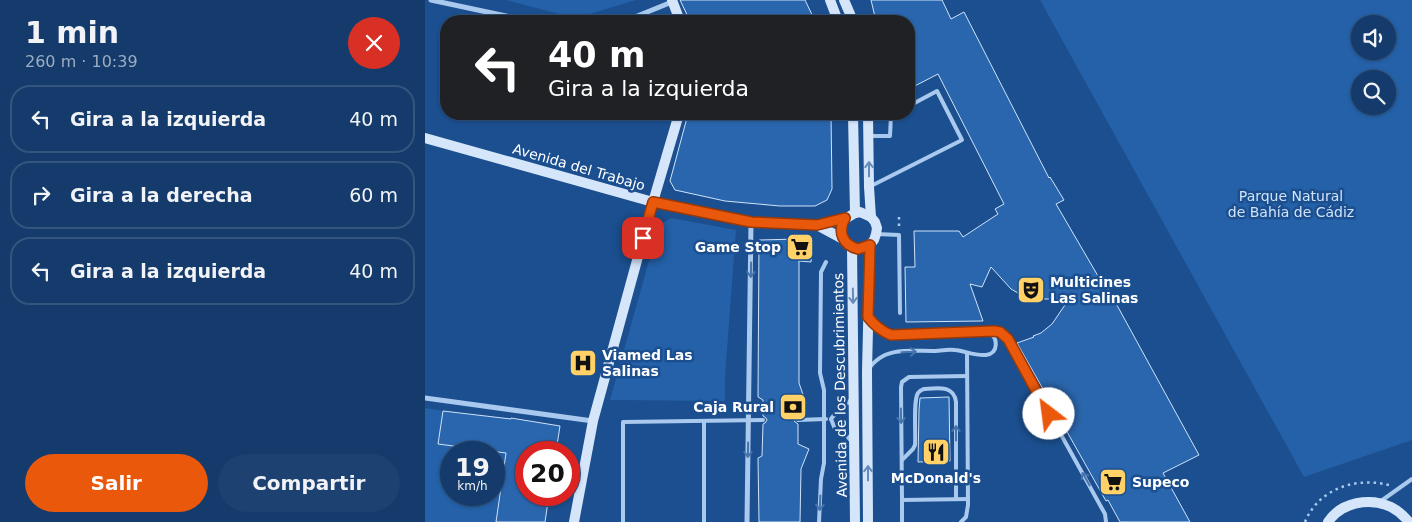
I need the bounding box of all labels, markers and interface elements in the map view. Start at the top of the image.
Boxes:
text: 1 min [25,15,119,50]
map controls [1351,15,1396,115]
button: sound [1351,15,1396,60]
button: close [348,17,400,69]
icon: left [465,35,530,100]
text: 40 m [548,35,645,75]
text: 260 m · 10:39 [25,52,138,71]
button: search [1351,70,1396,115]
text: Gira a la izquierda [548,76,749,101]
icon: left [27,105,55,133]
text: Gira a la izquierda [70,108,266,130]
text: 40 m [349,108,398,130]
street label: Avenida del Trabajo [511,140,647,194]
one-way arrow [864,161,874,177]
icon: right [27,181,55,209]
text: Gira a la derecha [70,184,253,206]
text: 60 m [349,184,398,206]
park label: Parque Natural de Bahía de Cádiz [1228,188,1354,220]
pin [622,217,664,259]
icon: arrive [629,224,657,252]
supermarket icon: Game Stop [785,232,815,262]
place label: Game Stop [695,239,781,255]
icon: left [27,257,55,285]
text: Gira a la izquierda [70,260,266,282]
text: 40 m [349,260,398,282]
one-way arrow [746,262,755,278]
street label: Avenida de los Descubrimientos [830,273,850,497]
place label: Multicines Las Salinas [1050,274,1138,306]
theatre icon: Multicines Las Salinas [1016,275,1046,305]
one-way arrow [848,288,858,304]
place label: Viamed Las Salinas [602,347,693,379]
one-way arrow [901,347,917,356]
hospital icon: Viamed Las Salinas [568,348,598,378]
position arrow [1022,387,1074,439]
bank icon: Caja Rural [778,392,808,422]
place label: Caja Rural [693,399,774,415]
one-way arrow [896,407,906,423]
one-way arrow [951,425,961,441]
restaurant icon: McDonald's [921,437,951,467]
speed limit sign: 20 [515,441,580,506]
one-way arrow [743,442,753,458]
text: 19 [455,453,490,482]
button: Salir [25,454,208,512]
button: Compartir [218,454,400,512]
one-way arrow [863,466,873,482]
supermarket icon: Supeco [1098,467,1128,497]
place label: McDonald's [891,470,981,486]
one-way arrow [1080,472,1090,486]
place label: Supeco [1132,474,1190,490]
text: km/h [457,479,488,493]
one-way arrow [815,495,824,511]

